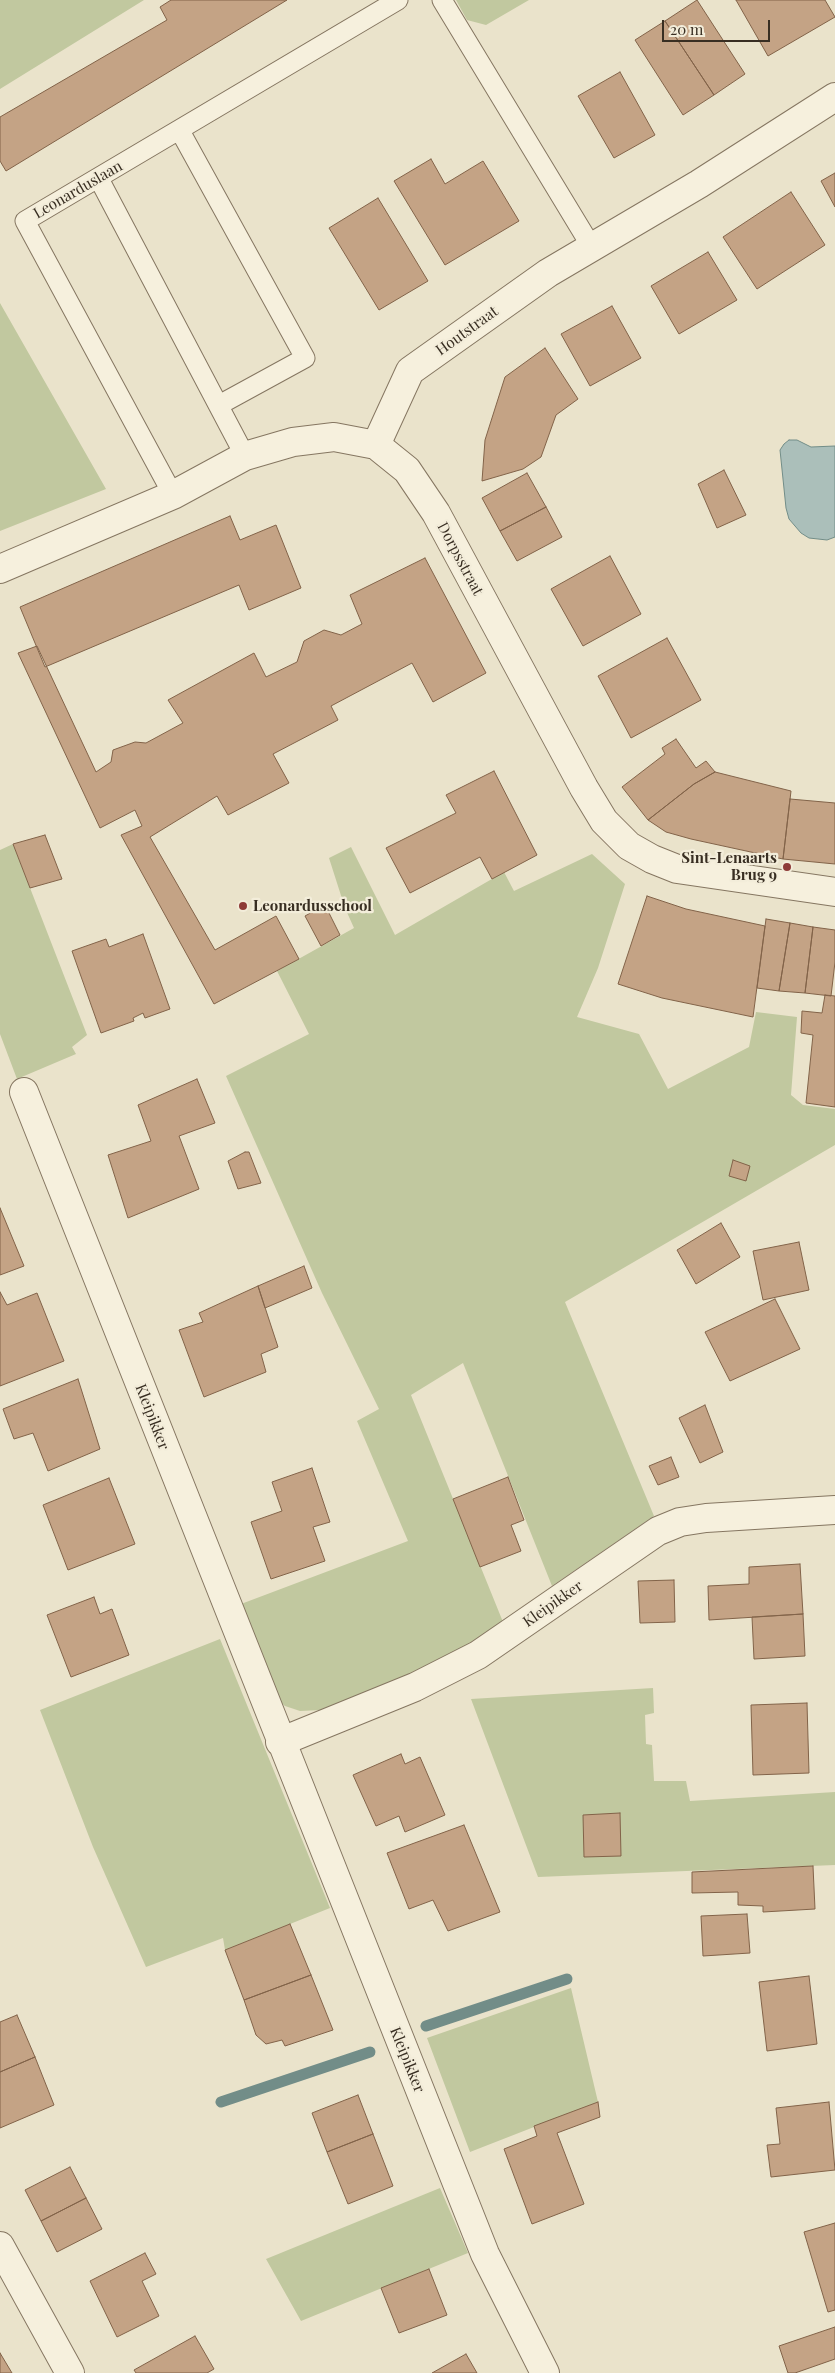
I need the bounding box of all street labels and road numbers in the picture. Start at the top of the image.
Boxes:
street label: Leonarduslaan [30,157,126,223]
street label: Houtstraat [432,302,502,360]
street label: Dorpsstraat [433,519,487,599]
street label: Kleipikker [131,1382,173,1452]
street label: Kleipikker [520,1577,586,1631]
street label: Kleipikker [386,2025,428,2095]

